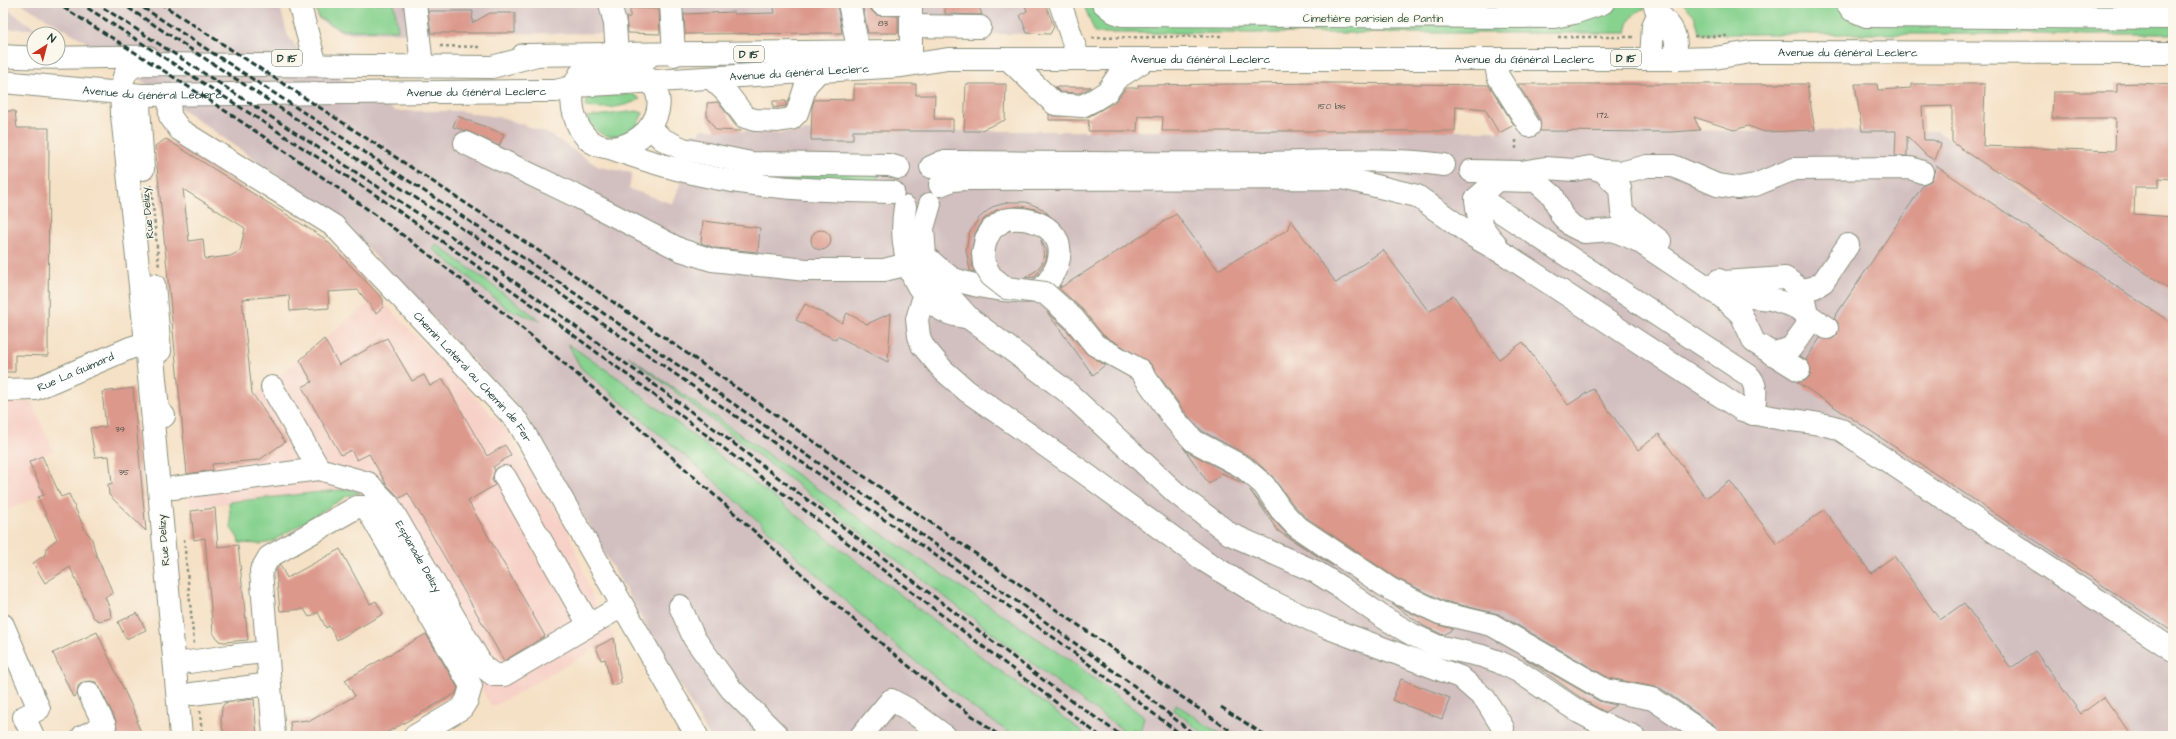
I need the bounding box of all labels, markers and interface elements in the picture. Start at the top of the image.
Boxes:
park label: Cimetière parisien de Pantin [1303,11,1444,26]
house number: 83 [878,17,889,30]
north arrow [26,26,66,66]
text: N [44,30,59,46]
street label: Avenue du Général Leclerc [1778,45,1918,60]
road number: D 115 [734,46,764,62]
road number: D 115 [272,50,302,66]
road number: D 115 [1611,50,1641,66]
street label: Avenue du Général Leclerc [1131,52,1271,67]
street label: Avenue du Général Leclerc [1455,52,1595,67]
street label: Avenue du Général Leclerc [729,61,870,85]
street label: Avenue du Général Leclerc [82,82,222,103]
street label: Avenue du Général Leclerc [406,84,546,100]
house number: 150 bis [1318,100,1346,113]
house number: 172 [1597,109,1610,122]
street label: Rue Delizy [137,186,159,239]
street label: Chemin Latéral au Chemin de Fer [410,308,535,445]
street label: Rue La Guimard [35,349,117,395]
house number: 39 [115,423,125,436]
house number: 35 [119,466,130,479]
street label: Rue Delizy [154,513,174,566]
street label: Esplanade Delizy [392,518,445,596]

